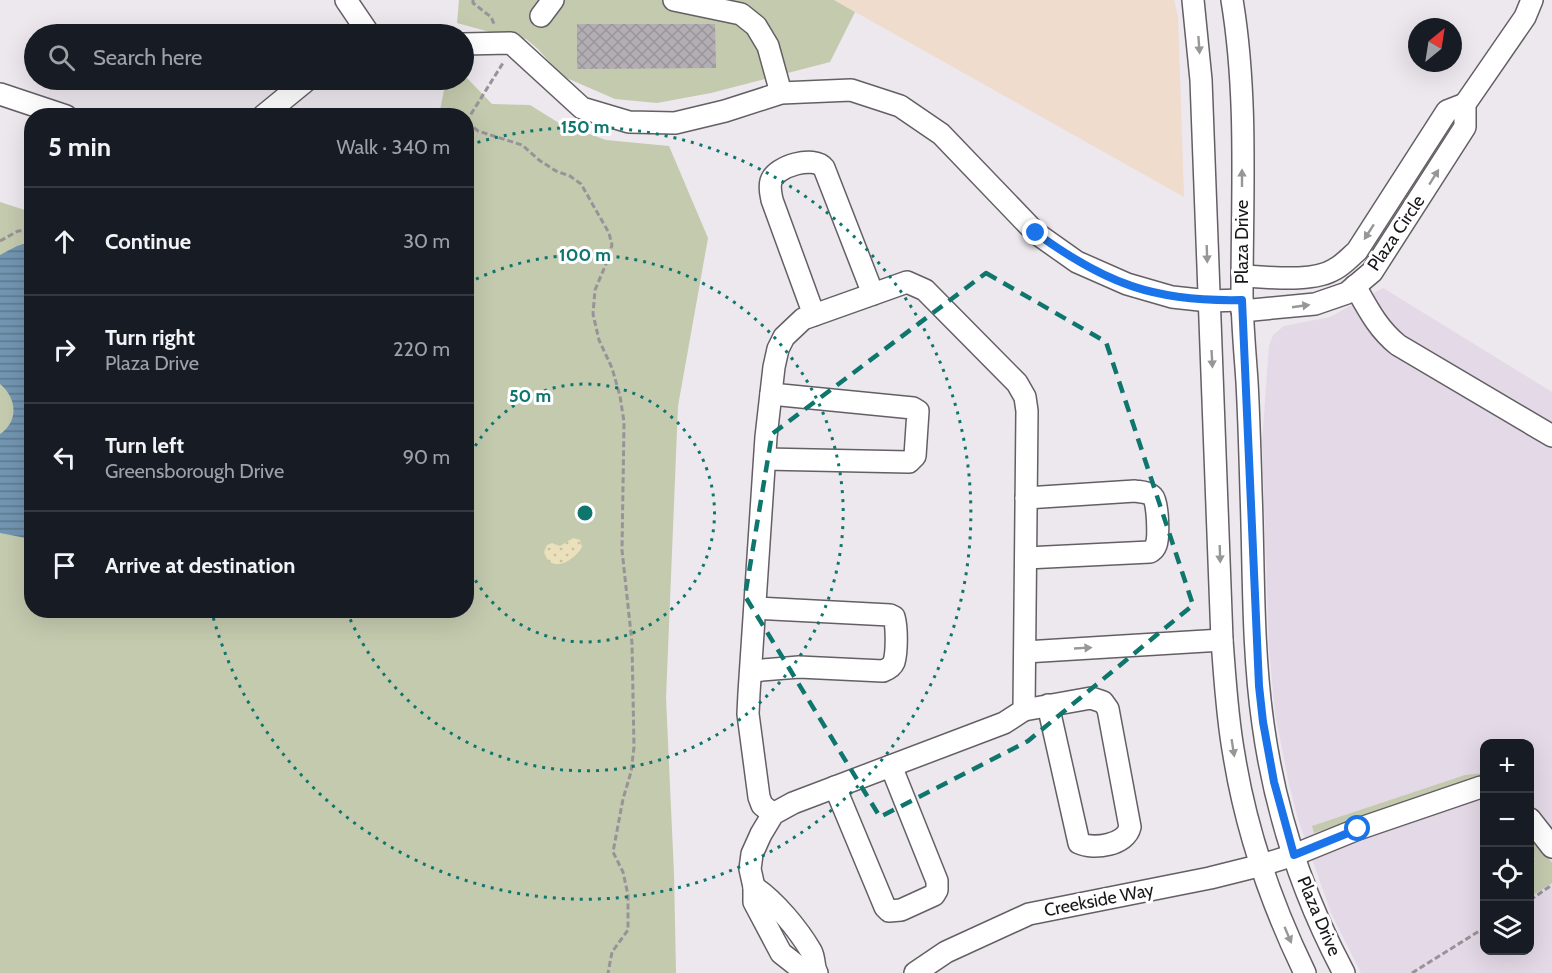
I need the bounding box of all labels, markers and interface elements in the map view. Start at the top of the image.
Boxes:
north arrow [1408,18,1462,72]
search box [24,24,474,90]
one-way arrow [1194,36,1204,55]
icon: search [45,41,78,74]
text: Search here [93,44,202,71]
text: 150 m [561,116,609,138]
text: 5 min [48,131,111,163]
text: Walk · 340 m [336,135,450,159]
one-way arrow [1428,168,1439,185]
one-way arrow [1237,169,1247,188]
street label: Plaza Circle [1363,191,1429,275]
street label: Plaza Drive [1231,200,1253,284]
route end [1022,219,1048,245]
one-way arrow [1364,224,1375,240]
icon: ahead [48,225,81,258]
text: Continue [105,228,191,255]
text: 30 m [403,229,450,253]
text: 100 m [559,244,611,266]
one-way arrow [1203,245,1212,264]
one-way arrow [1291,302,1310,311]
text: Turn right [105,324,195,351]
icon: right [48,333,81,366]
text: 220 m [393,337,450,361]
one-way arrow [1207,350,1217,369]
text: Plaza Drive [105,351,199,375]
text: 50 m [509,385,551,407]
text: Turn left [105,432,184,459]
icon: left [48,441,81,474]
text: 90 m [403,445,450,469]
text: Greensborough Drive [105,459,284,483]
centre of rings [575,503,595,523]
one-way arrow [1215,544,1224,563]
icon: arrive [48,549,81,582]
text: Arrive at destination [105,552,295,579]
one-way arrow [1074,644,1093,653]
one-way arrow [1228,739,1237,758]
map controls [1480,739,1534,955]
button: + [1480,739,1534,793]
button: − [1480,793,1534,847]
route start [1344,815,1370,841]
button: locate [1480,847,1534,901]
street label: Plaza Drive [1292,873,1346,959]
street label: Creekside Way [1042,879,1156,921]
button: layers [1480,901,1534,955]
one-way arrow [1284,926,1293,944]

